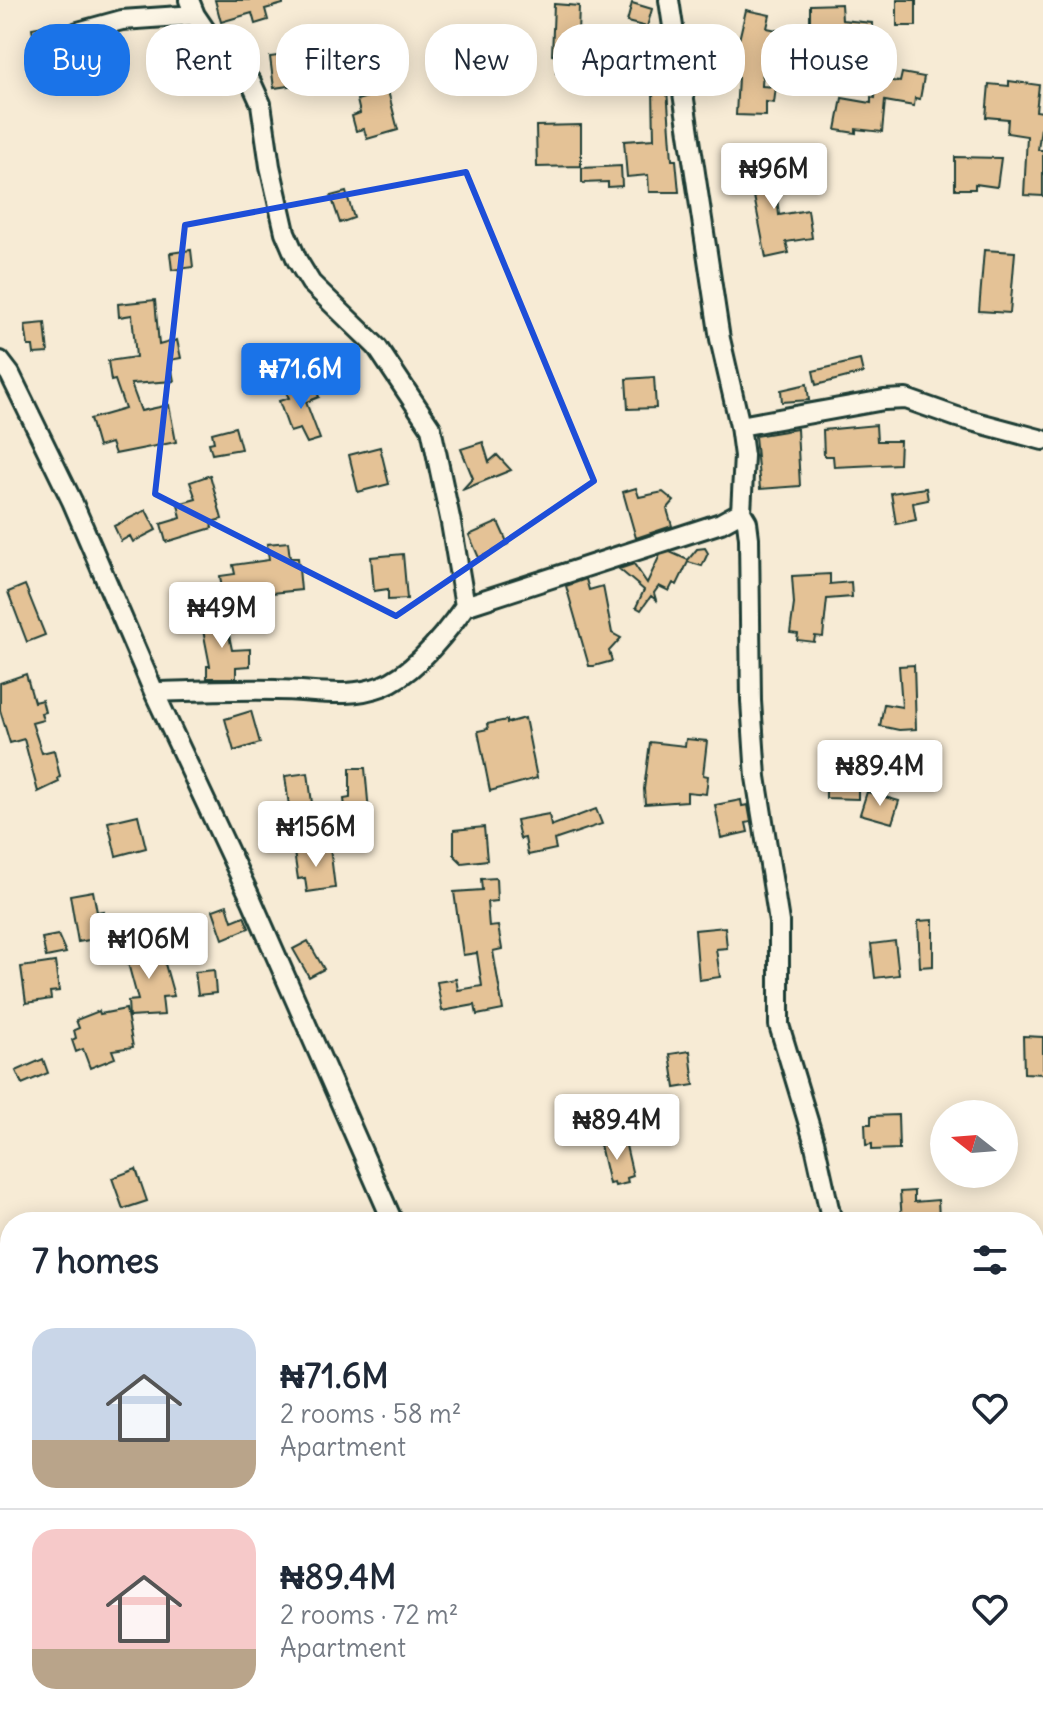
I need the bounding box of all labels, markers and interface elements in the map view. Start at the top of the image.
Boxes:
chip: Buy [24,24,130,96]
chip: Rent [146,24,260,96]
chip: Filters [276,24,409,96]
chip: New [425,24,537,96]
chip: Apartment [553,24,745,96]
chip: House [761,24,897,96]
pin: ₦96M [727,143,821,211]
text: ₦96M [739,152,809,185]
pin: ₦71.6M [236,343,366,411]
text: ₦71.6M [259,352,343,385]
pin: ₦49M [175,582,269,650]
text: ₦49M [187,591,257,624]
pin: ₦89.4M [815,740,945,808]
text: ₦89.4M [835,749,925,782]
pin: ₦156M [260,801,372,869]
text: ₦156M [276,810,356,843]
pin: ₦106M [93,913,205,981]
text: ₦106M [108,922,190,955]
pin: ₦89.4M [552,1094,682,1162]
north arrow [930,1100,1018,1188]
map controls [930,1100,1018,1188]
text: ₦89.4M [572,1103,662,1136]
icon: filters [968,1238,1012,1282]
text: 7 homes [32,1239,159,1282]
text: ₦71.6M [280,1354,389,1397]
icon: home [96,1360,192,1456]
icon: heart [968,1386,1012,1430]
text: 2 rooms · 58 m² [280,1397,461,1430]
text: Apartment [280,1430,406,1463]
text: ₦89.4M [280,1555,397,1598]
icon: home [96,1561,192,1657]
icon: heart [968,1587,1012,1631]
text: 2 rooms · 72 m² [280,1598,459,1631]
text: Apartment [280,1631,406,1664]

